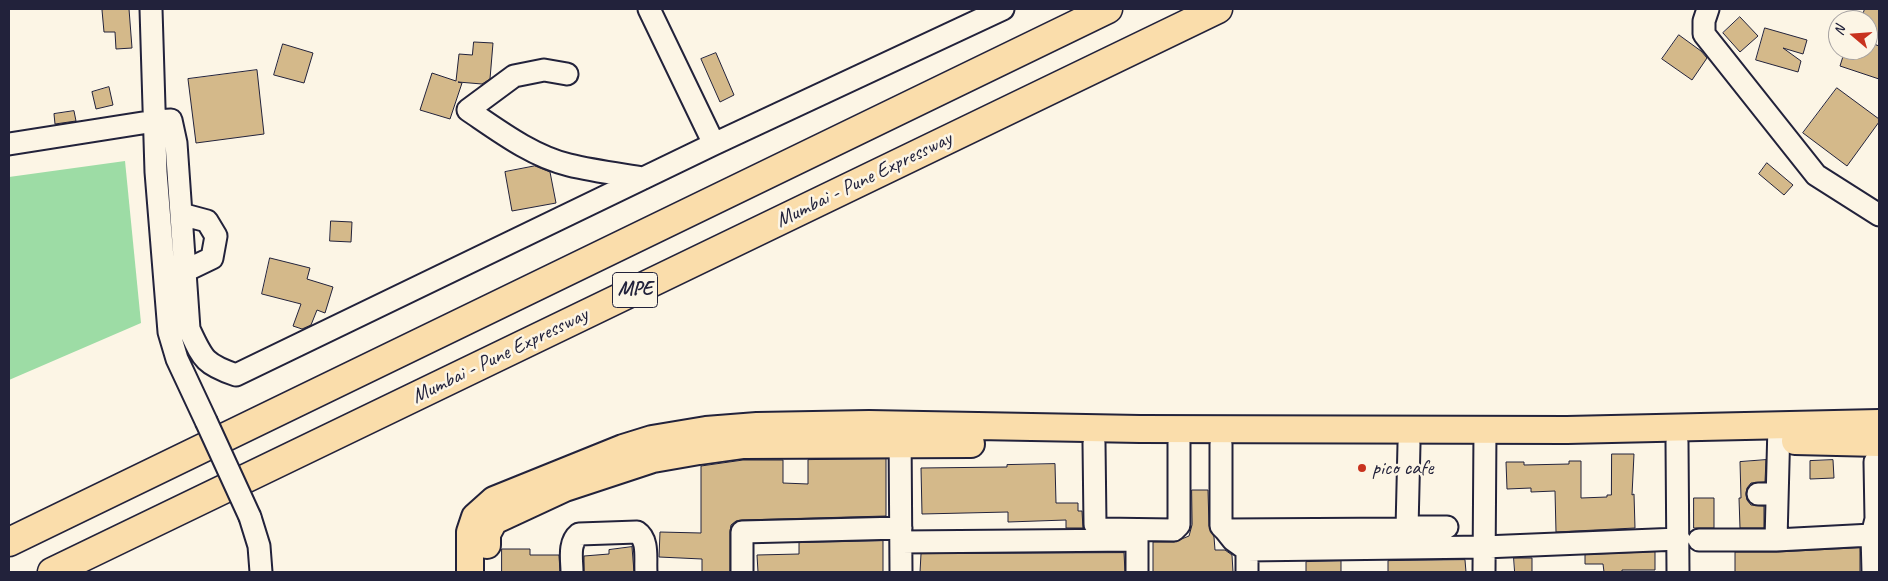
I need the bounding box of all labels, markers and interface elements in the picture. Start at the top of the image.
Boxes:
north arrow [1828,10,1878,60]
text: N [1830,24,1849,37]
street label: Mumbai - Pune Expressway [772,126,956,234]
road number: MPE [612,272,658,308]
street label: Mumbai - Pune Expressway [408,302,592,410]
place label: pico cafe [1372,455,1433,481]
marker: pico cafe [1356,462,1368,474]

